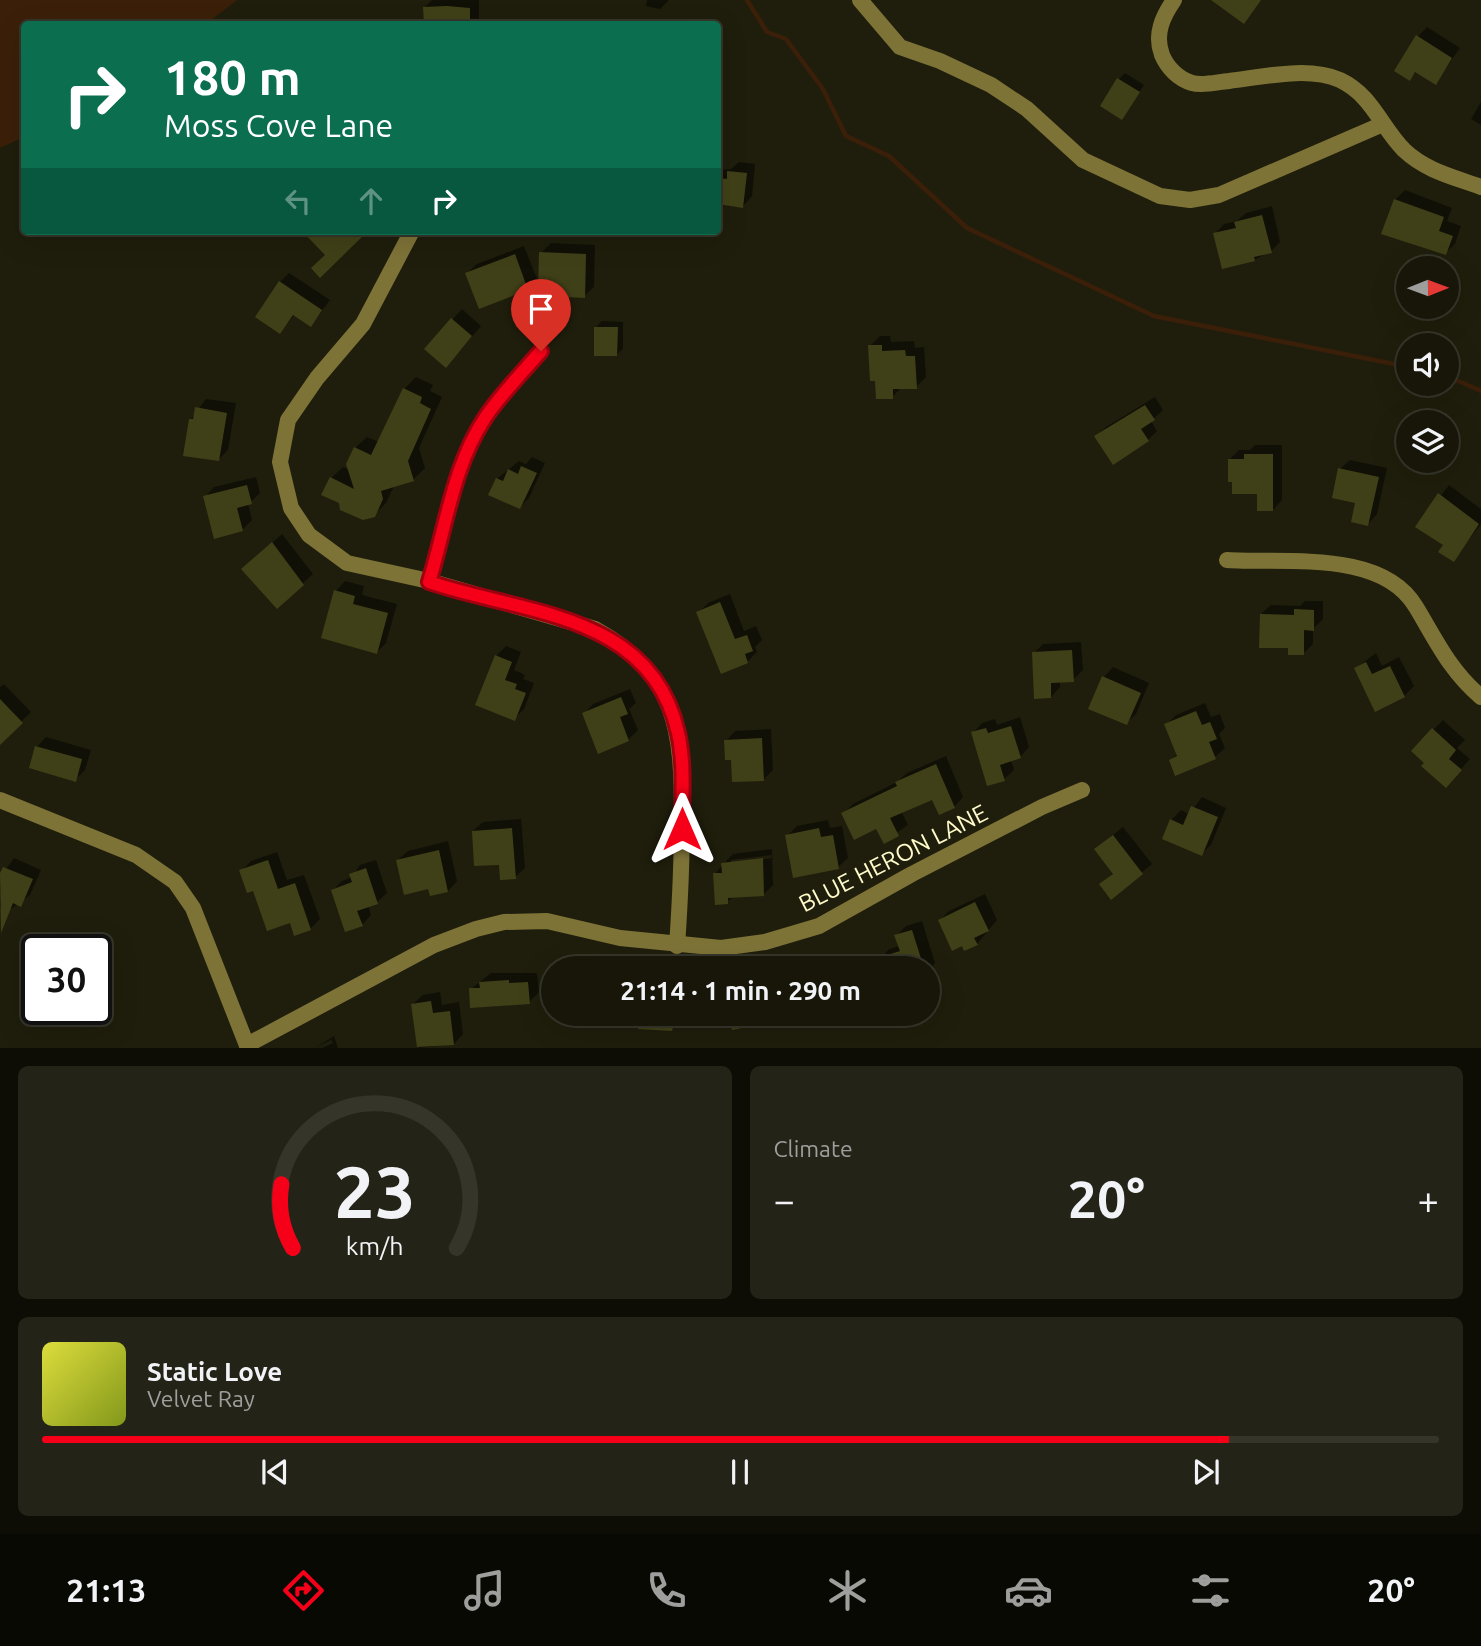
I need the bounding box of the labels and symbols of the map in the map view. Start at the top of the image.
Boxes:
north arrow [1396,256,1460,318]
pin [511,279,571,351]
position arrow [645,792,719,866]
street label: BLUE HERON LANE [794,799,992,917]
speed limit sign: 30 [21,934,112,1025]

